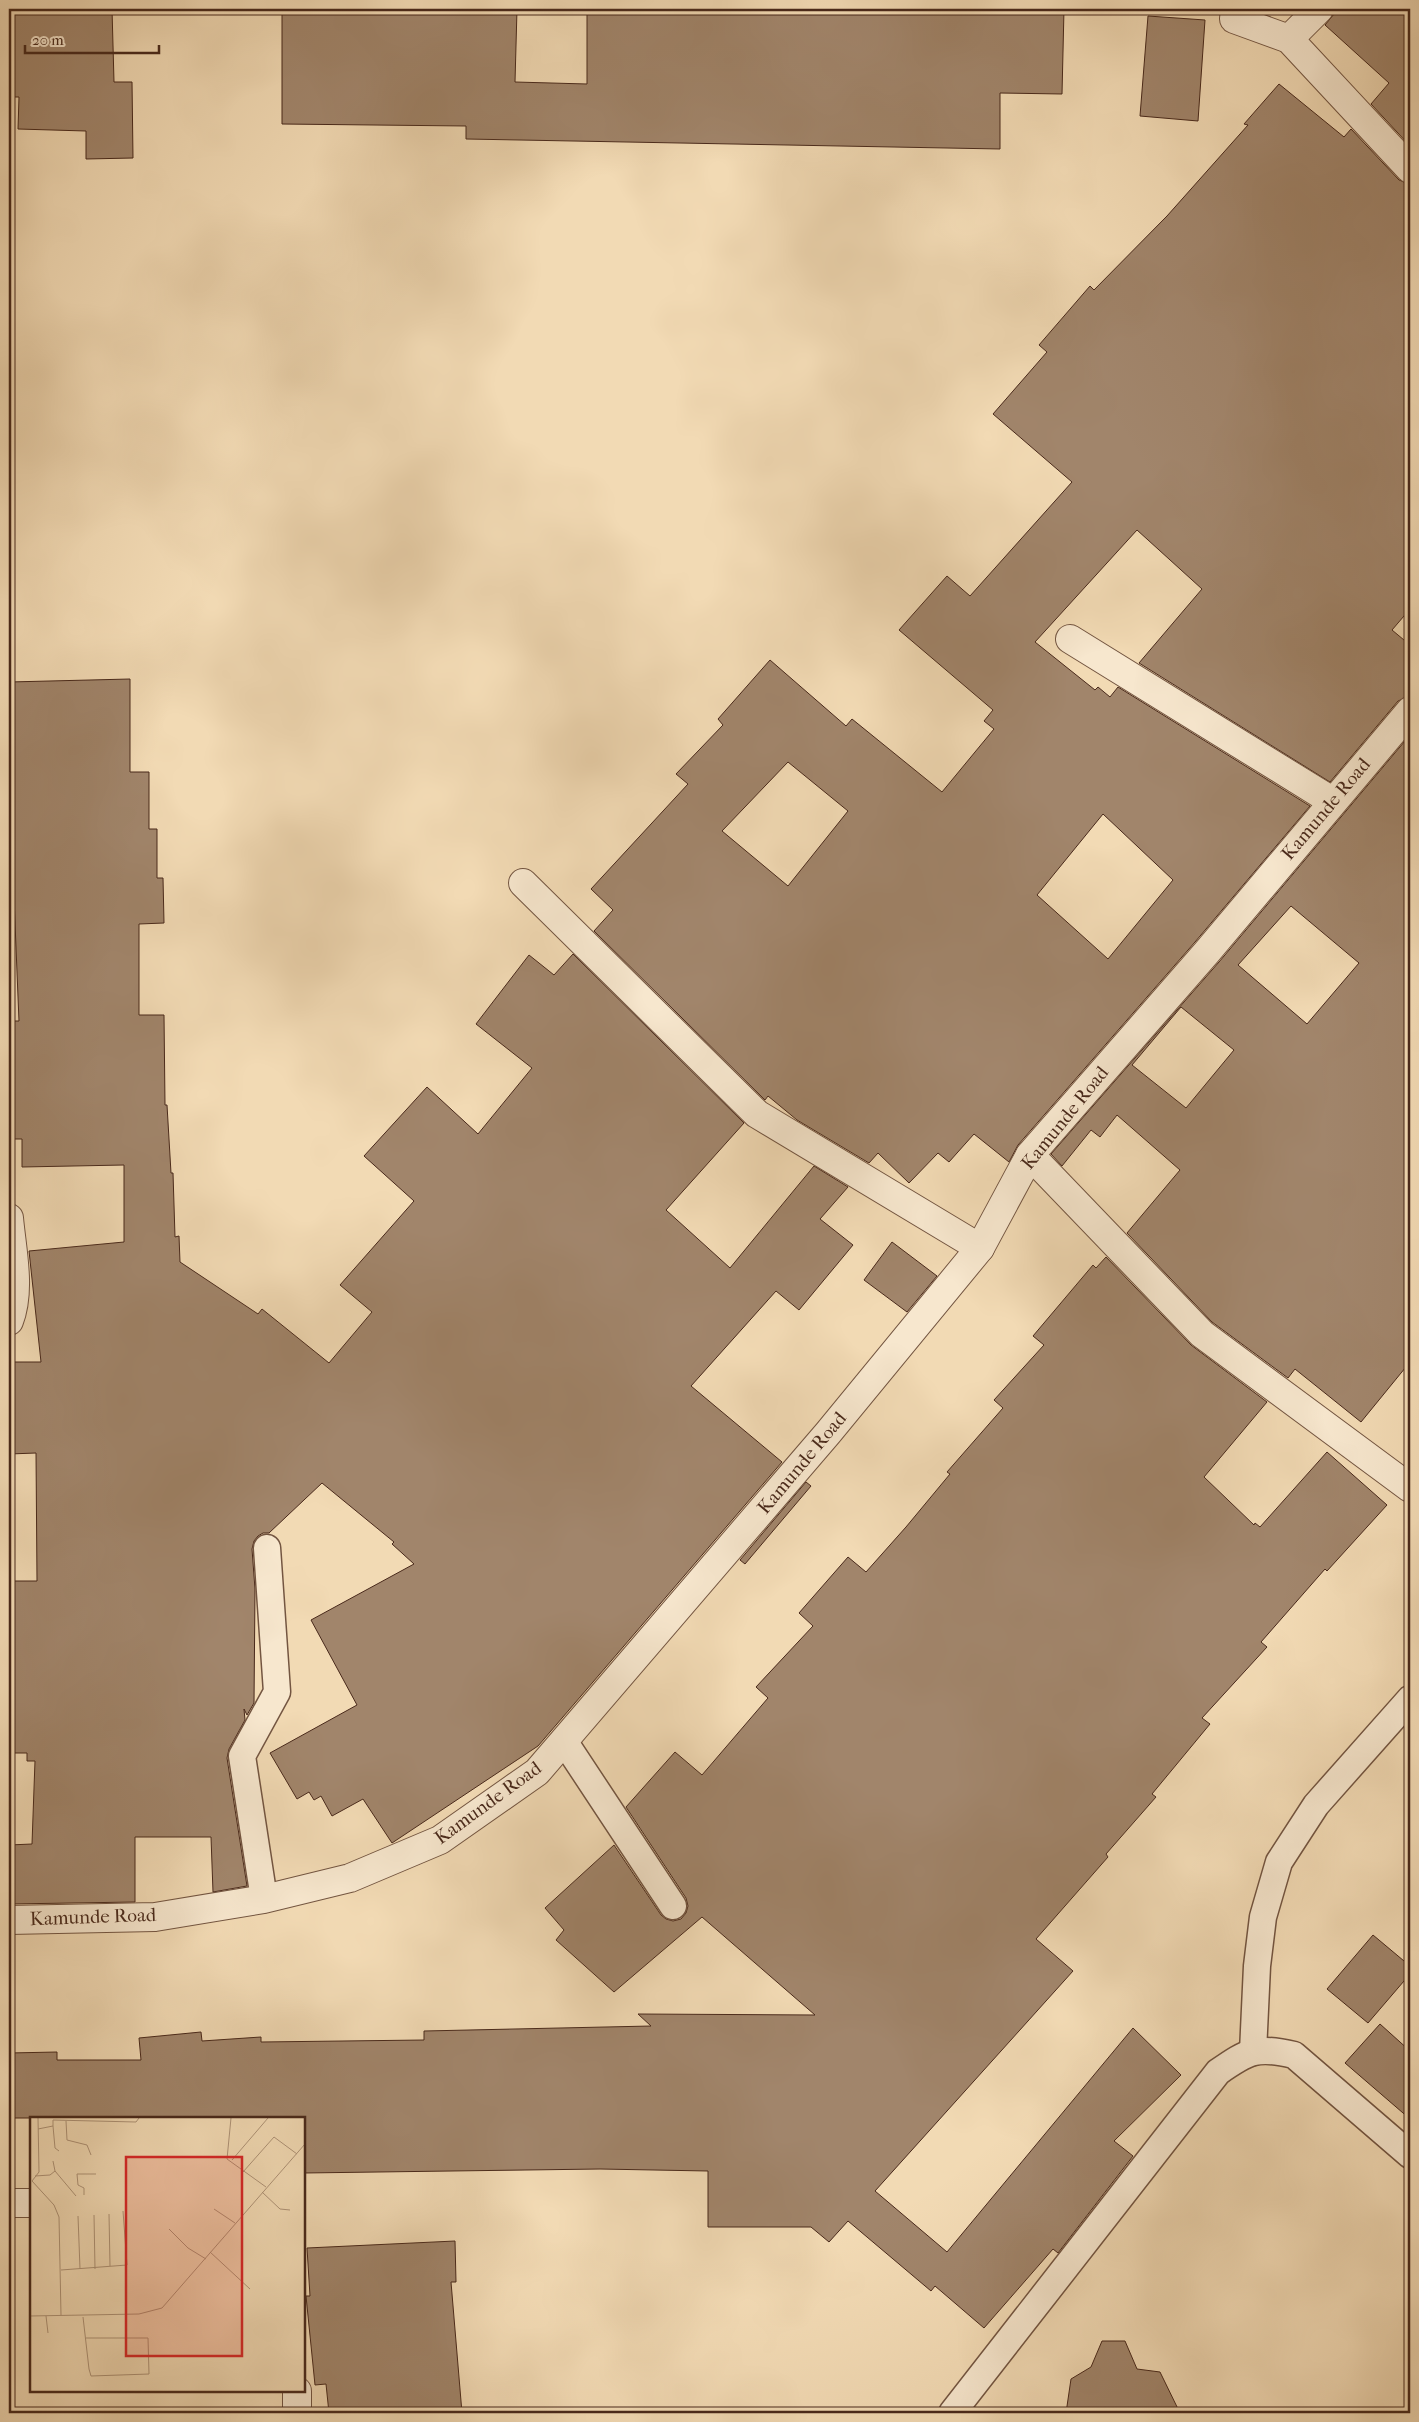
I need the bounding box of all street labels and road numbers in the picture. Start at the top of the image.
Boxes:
street label: Kamunde Road [1277,753,1375,864]
street label: Kamunde Road [1017,1062,1114,1174]
street label: Kamunde Road [753,1407,851,1518]
street label: Kamunde Road [430,1757,546,1849]
street label: Kamunde Road [30,1904,157,1930]

